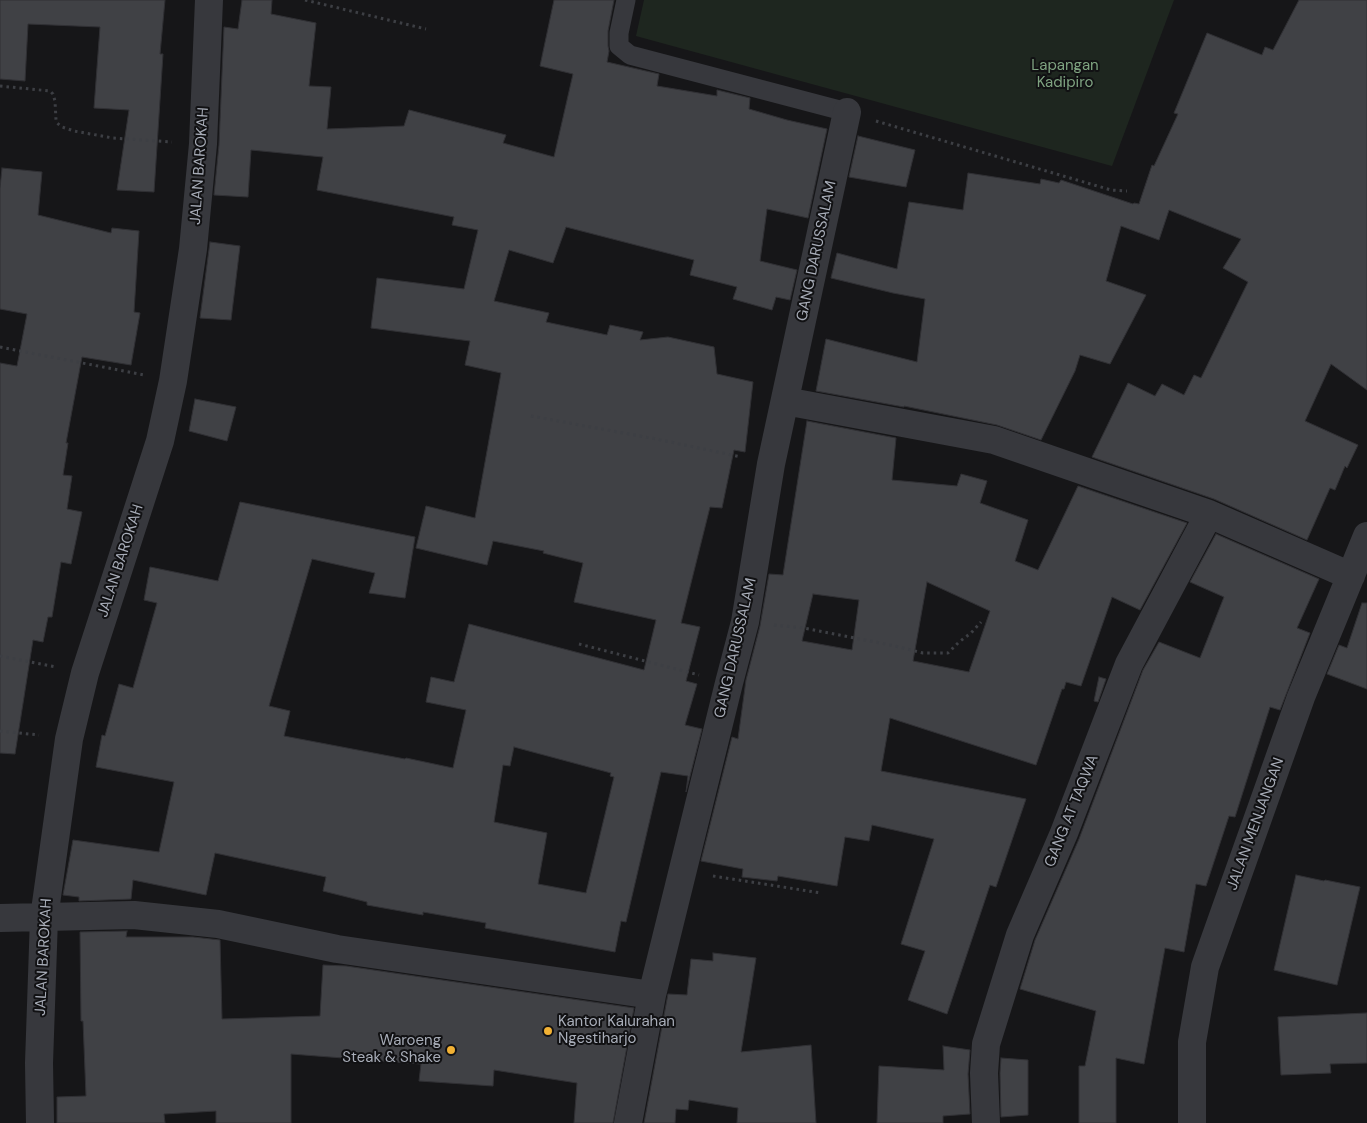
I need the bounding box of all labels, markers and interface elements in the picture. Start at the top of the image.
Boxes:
park label: Lapangan Kadipiro [1031,57,1099,92]
street label: JALAN BAROKAH [187,107,213,225]
street label: GANG DARUSSALAM [793,179,841,323]
street label: JALAN BAROKAH [94,502,148,620]
street label: GANG DARUSSALAM [711,576,761,720]
street label: GANG AT TAQWA [1041,752,1103,870]
street label: JALAN MENJANGAN [1224,755,1288,893]
street label: JALAN BAROKAH [32,898,56,1016]
place label: Kantor Kalurahan Ngestiharjo [558,1013,675,1048]
marker: Kantor Kalurahan Ngestiharjo [542,1025,554,1037]
place label: Waroeng Steak & Shake [342,1032,441,1067]
marker: Waroeng Steak & Shake [445,1044,457,1056]

